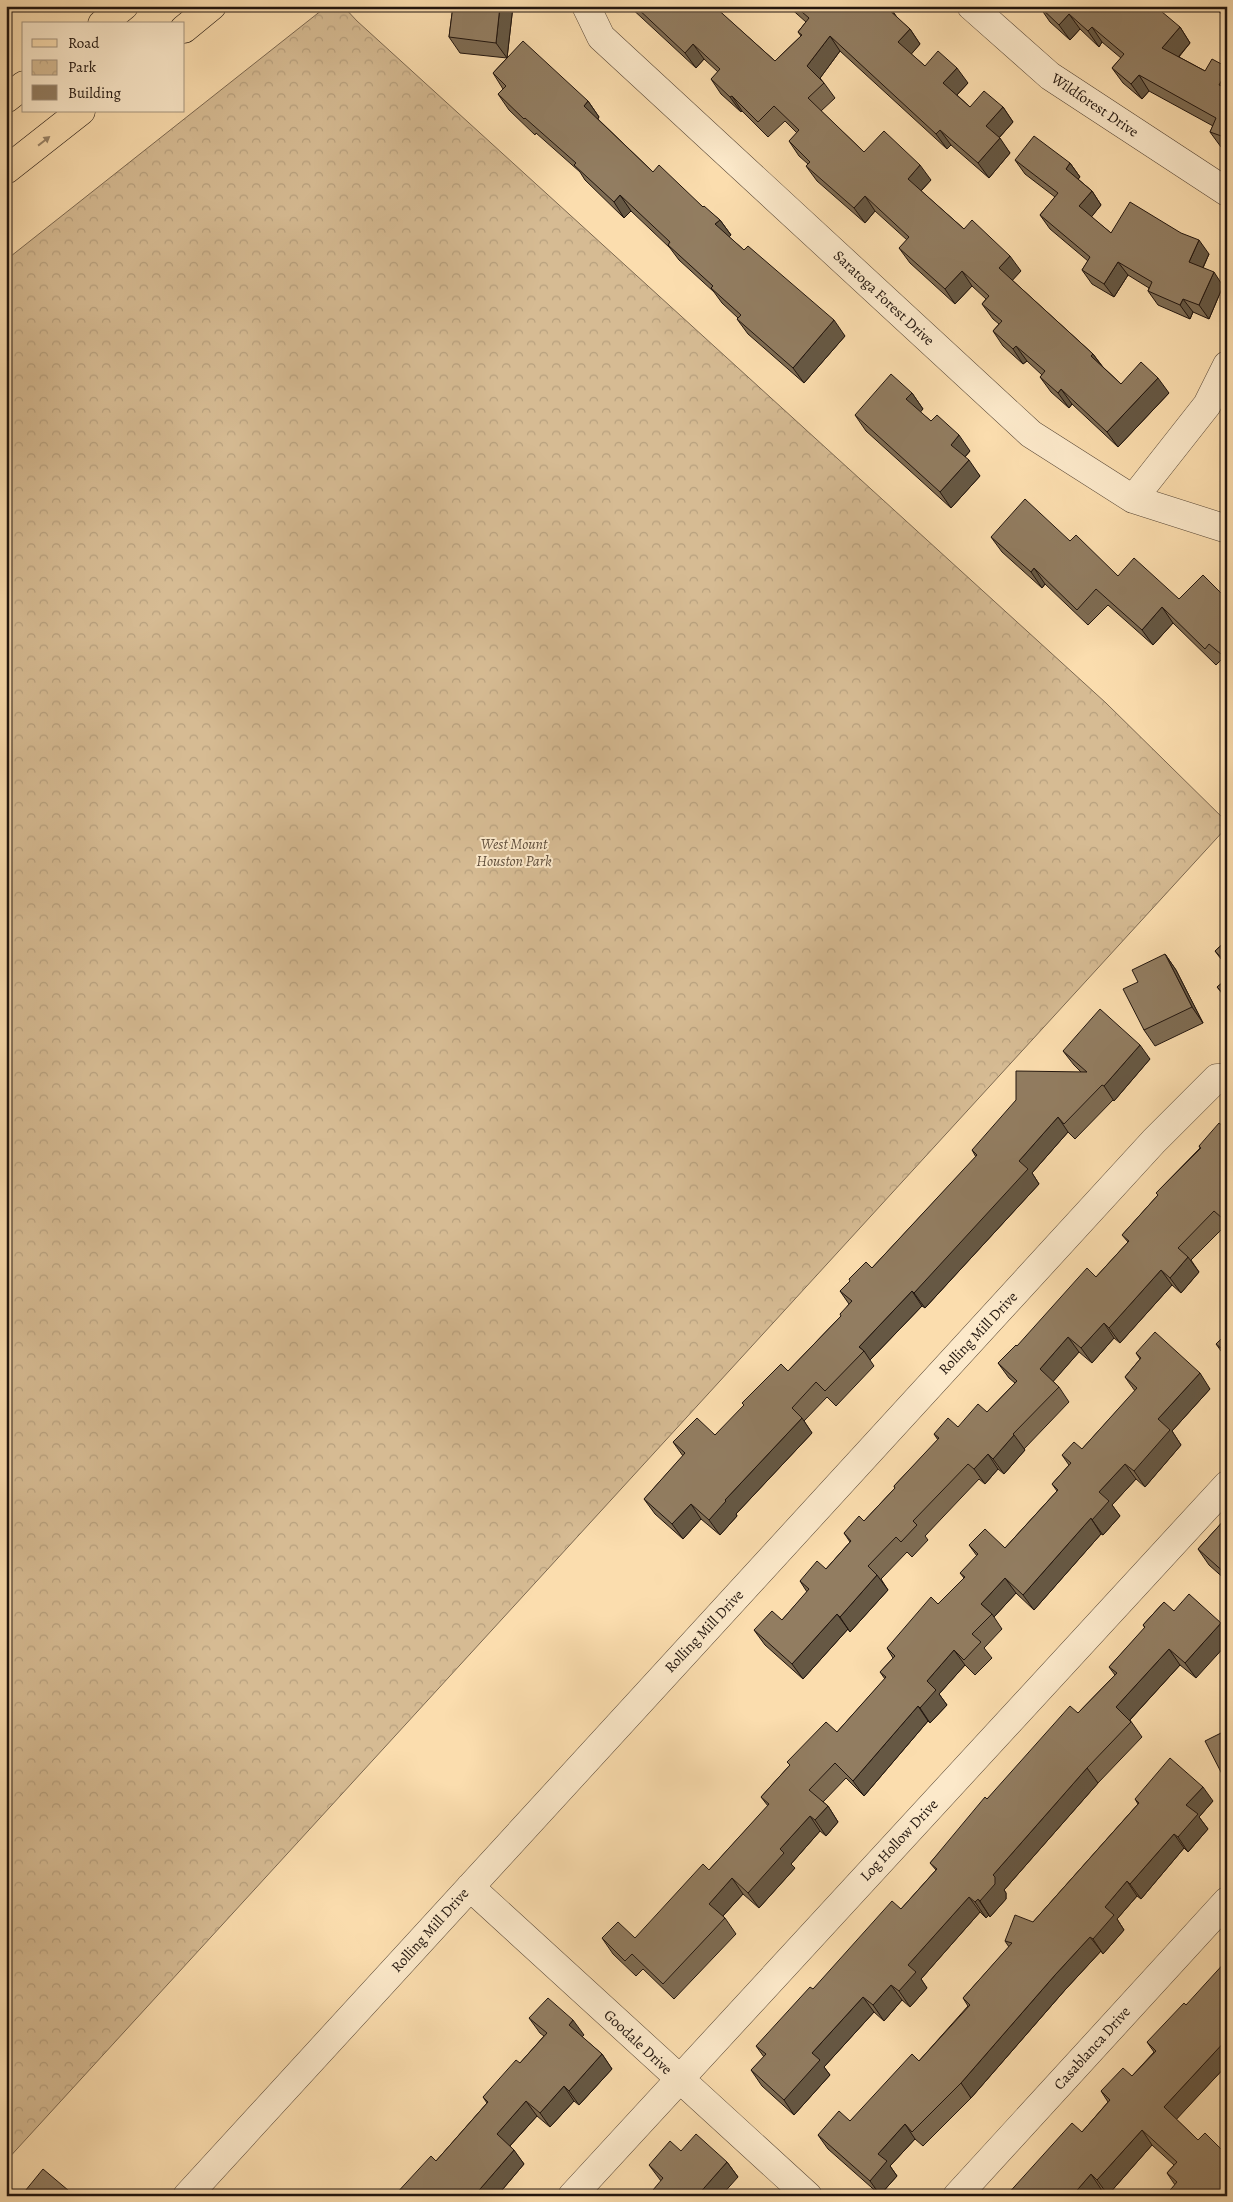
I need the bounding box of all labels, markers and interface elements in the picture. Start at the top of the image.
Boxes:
legend [22,22,185,112]
text: Road [68,33,100,53]
text: Park [68,57,97,77]
street label: Wildforest Drive [1047,68,1143,142]
text: Building [68,83,121,103]
one-way arrow [37,135,50,146]
street label: Saratoga Forest Drive [829,246,939,350]
park label: West Mount Houston Park [476,834,552,871]
street label: Rolling Mill Drive [934,1287,1022,1379]
street label: Rolling Mill Drive [660,1585,748,1677]
street label: Log Hollow Drive [856,1794,943,1886]
street label: Rolling Mill Drive [387,1883,473,1977]
street label: Casablanca Drive [1049,2002,1135,2094]
street label: Goodale Drive [599,2005,677,2079]

